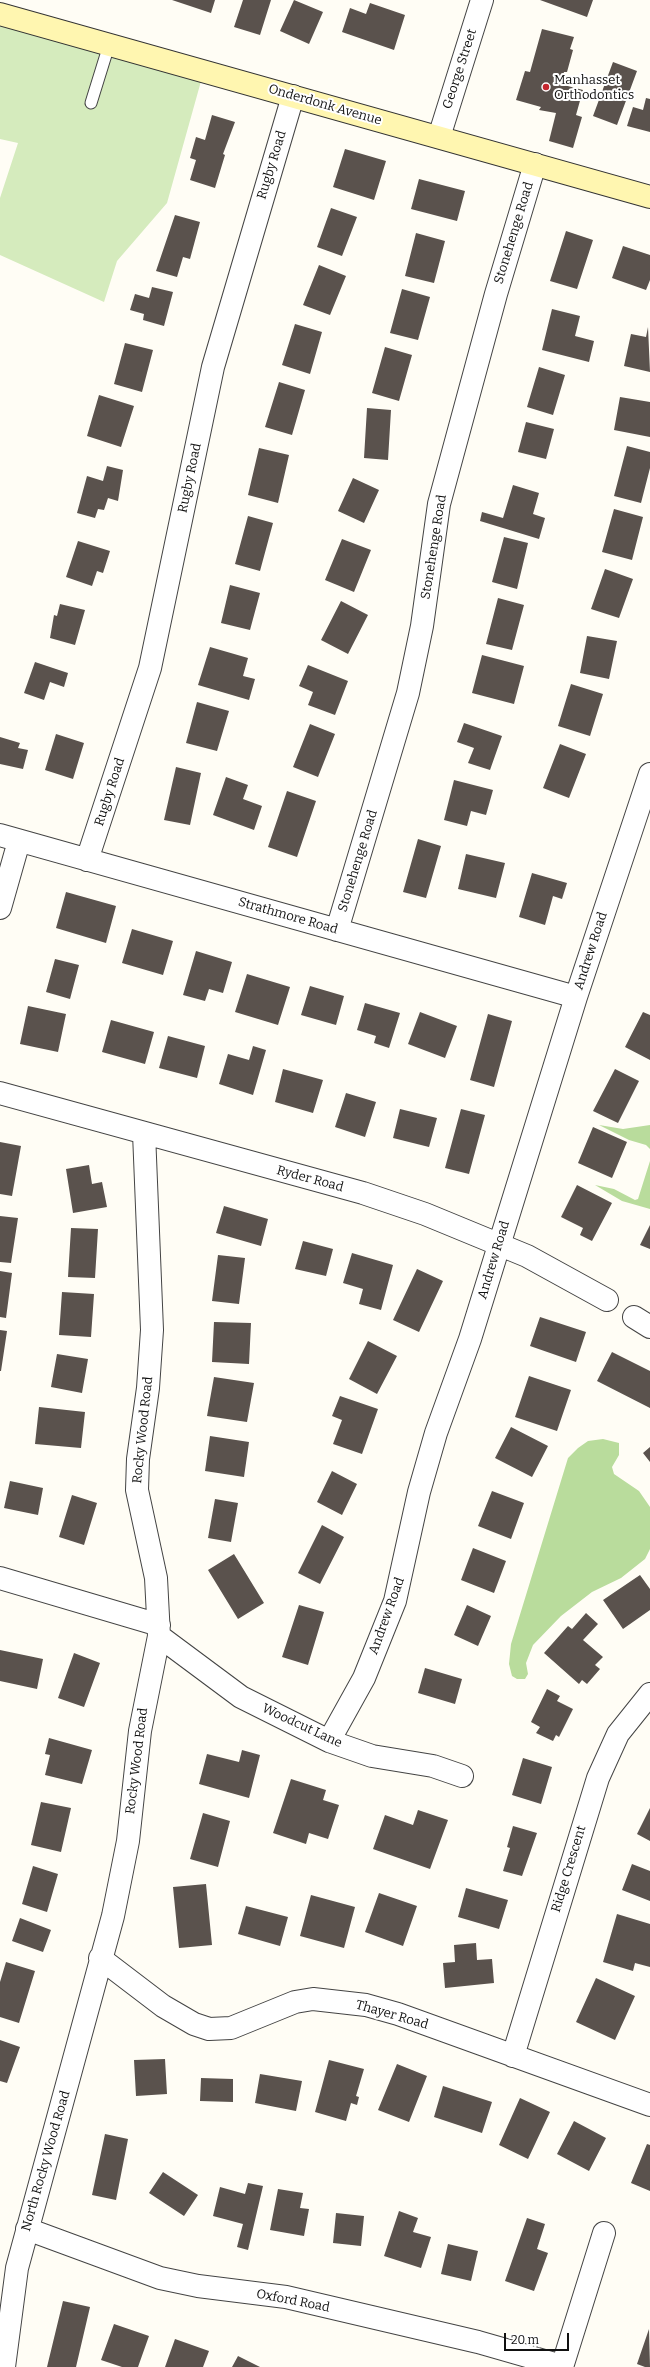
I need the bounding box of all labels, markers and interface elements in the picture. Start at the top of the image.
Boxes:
street label: George Street [440,27,480,111]
place label: Manhasset Orthodontics [554,72,634,103]
street label: Onderdonk Avenue [267,81,383,129]
marker: Manhasset Orthodontics [541,82,551,92]
street label: Rugby Road [254,129,290,201]
street label: Stonehenge Road [491,180,537,286]
street label: Rugby Road [175,442,205,514]
street label: Stonehenge Road [418,494,450,600]
street label: Rugby Road [92,756,128,828]
street label: Stonehenge Road [335,808,381,914]
street label: Strathmore Road [236,894,340,938]
street label: Andrew Road [571,910,611,992]
street label: Ryder Road [275,1163,345,1195]
street label: Andrew Road [475,1219,513,1301]
street label: Rocky Wood Road [130,1376,156,1484]
street label: Andrew Road [366,1575,408,1657]
street label: Woodcut Lane [260,1701,344,1751]
street label: Rocky Wood Road [123,1707,151,1815]
street label: Ridge Crescent [548,1824,590,1914]
street label: Thayer Road [354,1997,430,2033]
street label: North Rocky Wood Road [18,2089,74,2233]
street label: Oxford Road [255,2286,331,2316]
scale bar [506,2325,571,2351]
text: 20 m [511,2333,539,2347]

